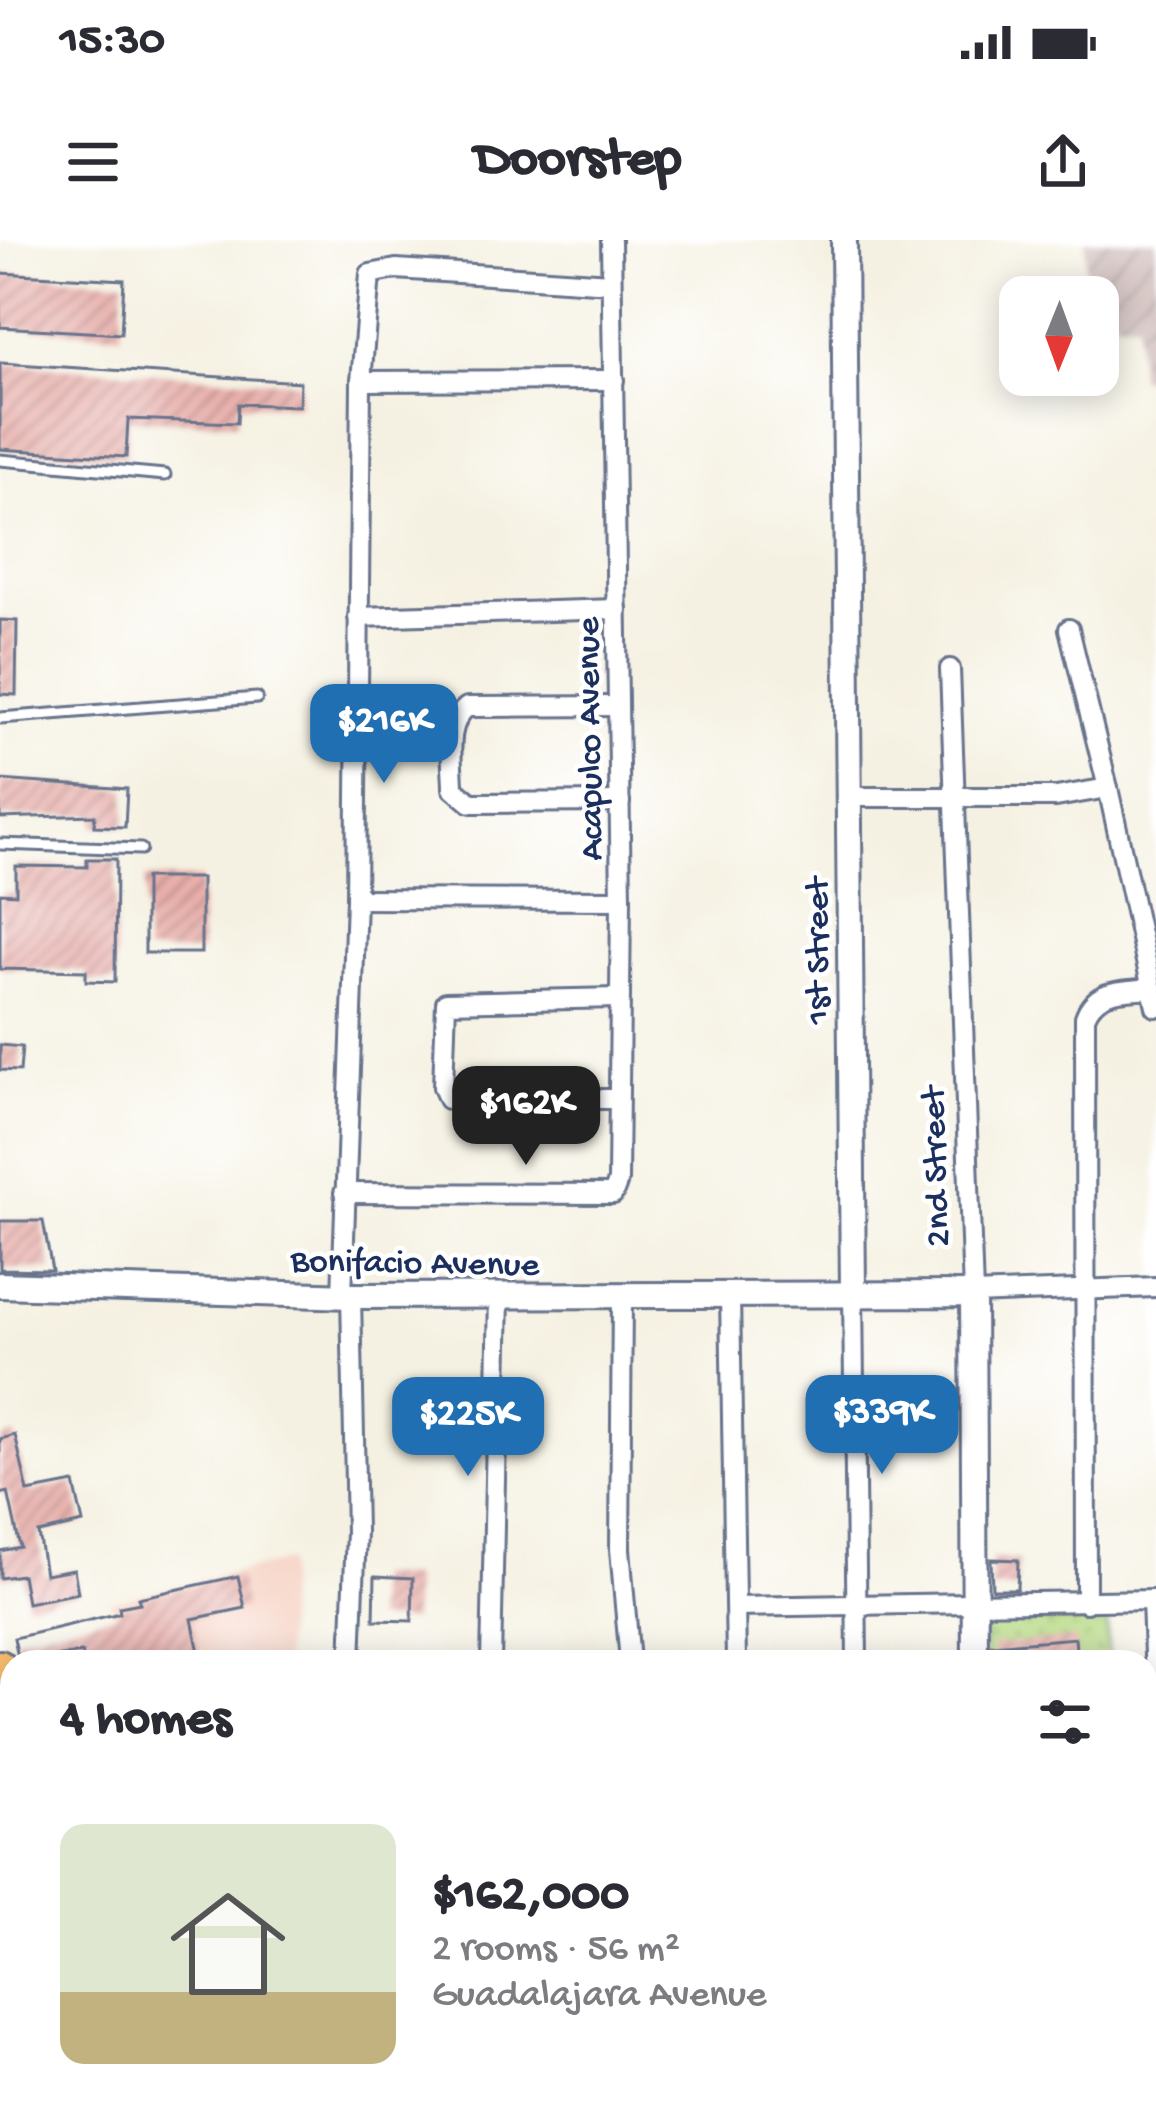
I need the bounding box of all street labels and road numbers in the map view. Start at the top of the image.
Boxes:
street label: Acapulco Avenue [569,616,616,861]
street label: 1st Street [799,874,842,1026]
street label: 2nd Street [914,1083,963,1248]
street label: Bonifacio Avenue [289,1242,540,1289]

